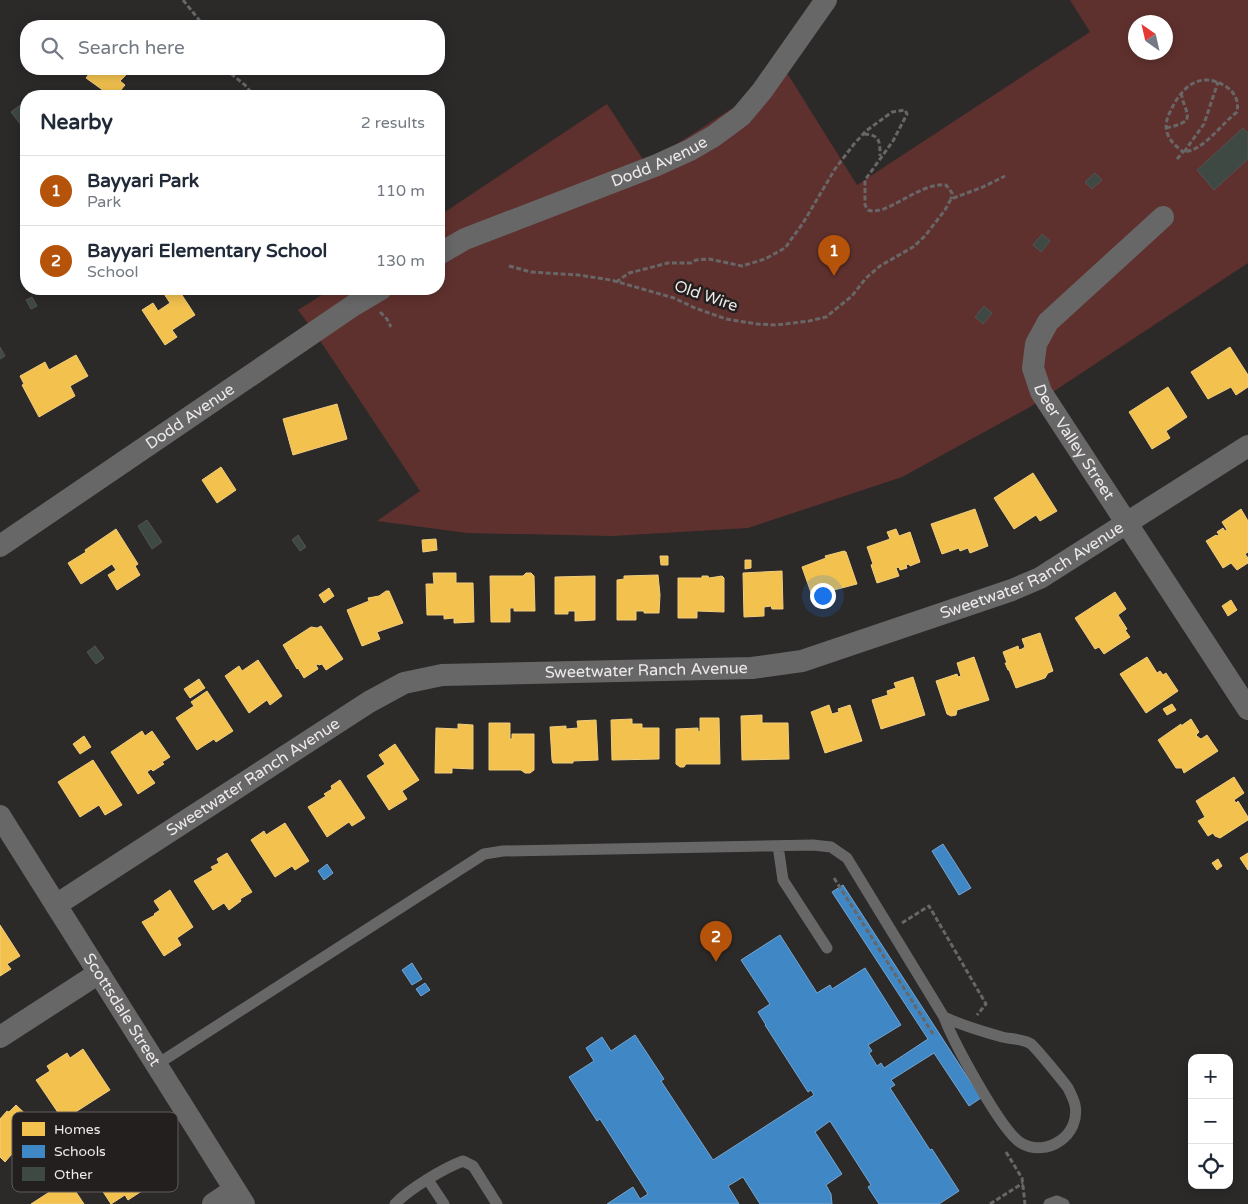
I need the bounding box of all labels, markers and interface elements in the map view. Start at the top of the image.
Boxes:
north arrow [1128,15,1173,60]
search box [20,20,445,75]
icon: search [38,34,66,62]
text: Search here [78,37,185,59]
text: Nearby [40,110,113,135]
text: 2 results [361,113,425,133]
street label: Dodd Avenue [608,132,711,192]
text: Bayyari Park [87,170,199,192]
text: 1 [51,181,61,201]
text: 110 m [376,181,425,201]
text: Park [87,192,121,212]
pin: 1 [818,235,850,276]
text: Bayyari Elementary School [87,240,327,262]
text: 2 [51,251,61,271]
text: 130 m [376,251,425,271]
text: School [87,262,139,282]
street label: Old Wire [672,276,740,316]
street label: Dodd Avenue [142,379,238,454]
street label: Deer Valley Street [1029,382,1119,504]
street label: Sweetwater Ranch Avenue [937,518,1127,624]
your location [810,583,836,609]
street label: Sweetwater Ranch Avenue [545,658,748,683]
street label: Sweetwater Ranch Avenue [163,714,344,841]
pin: 2 [700,921,732,962]
street label: Scottsdale Street [79,949,165,1070]
map controls [1188,1054,1233,1189]
button: + [1188,1054,1233,1099]
button: − [1188,1099,1233,1144]
legend [12,1112,178,1192]
text: Homes [54,1121,101,1138]
text: Schools [54,1143,106,1160]
button: locate [1188,1144,1233,1189]
text: Other [54,1166,93,1183]

